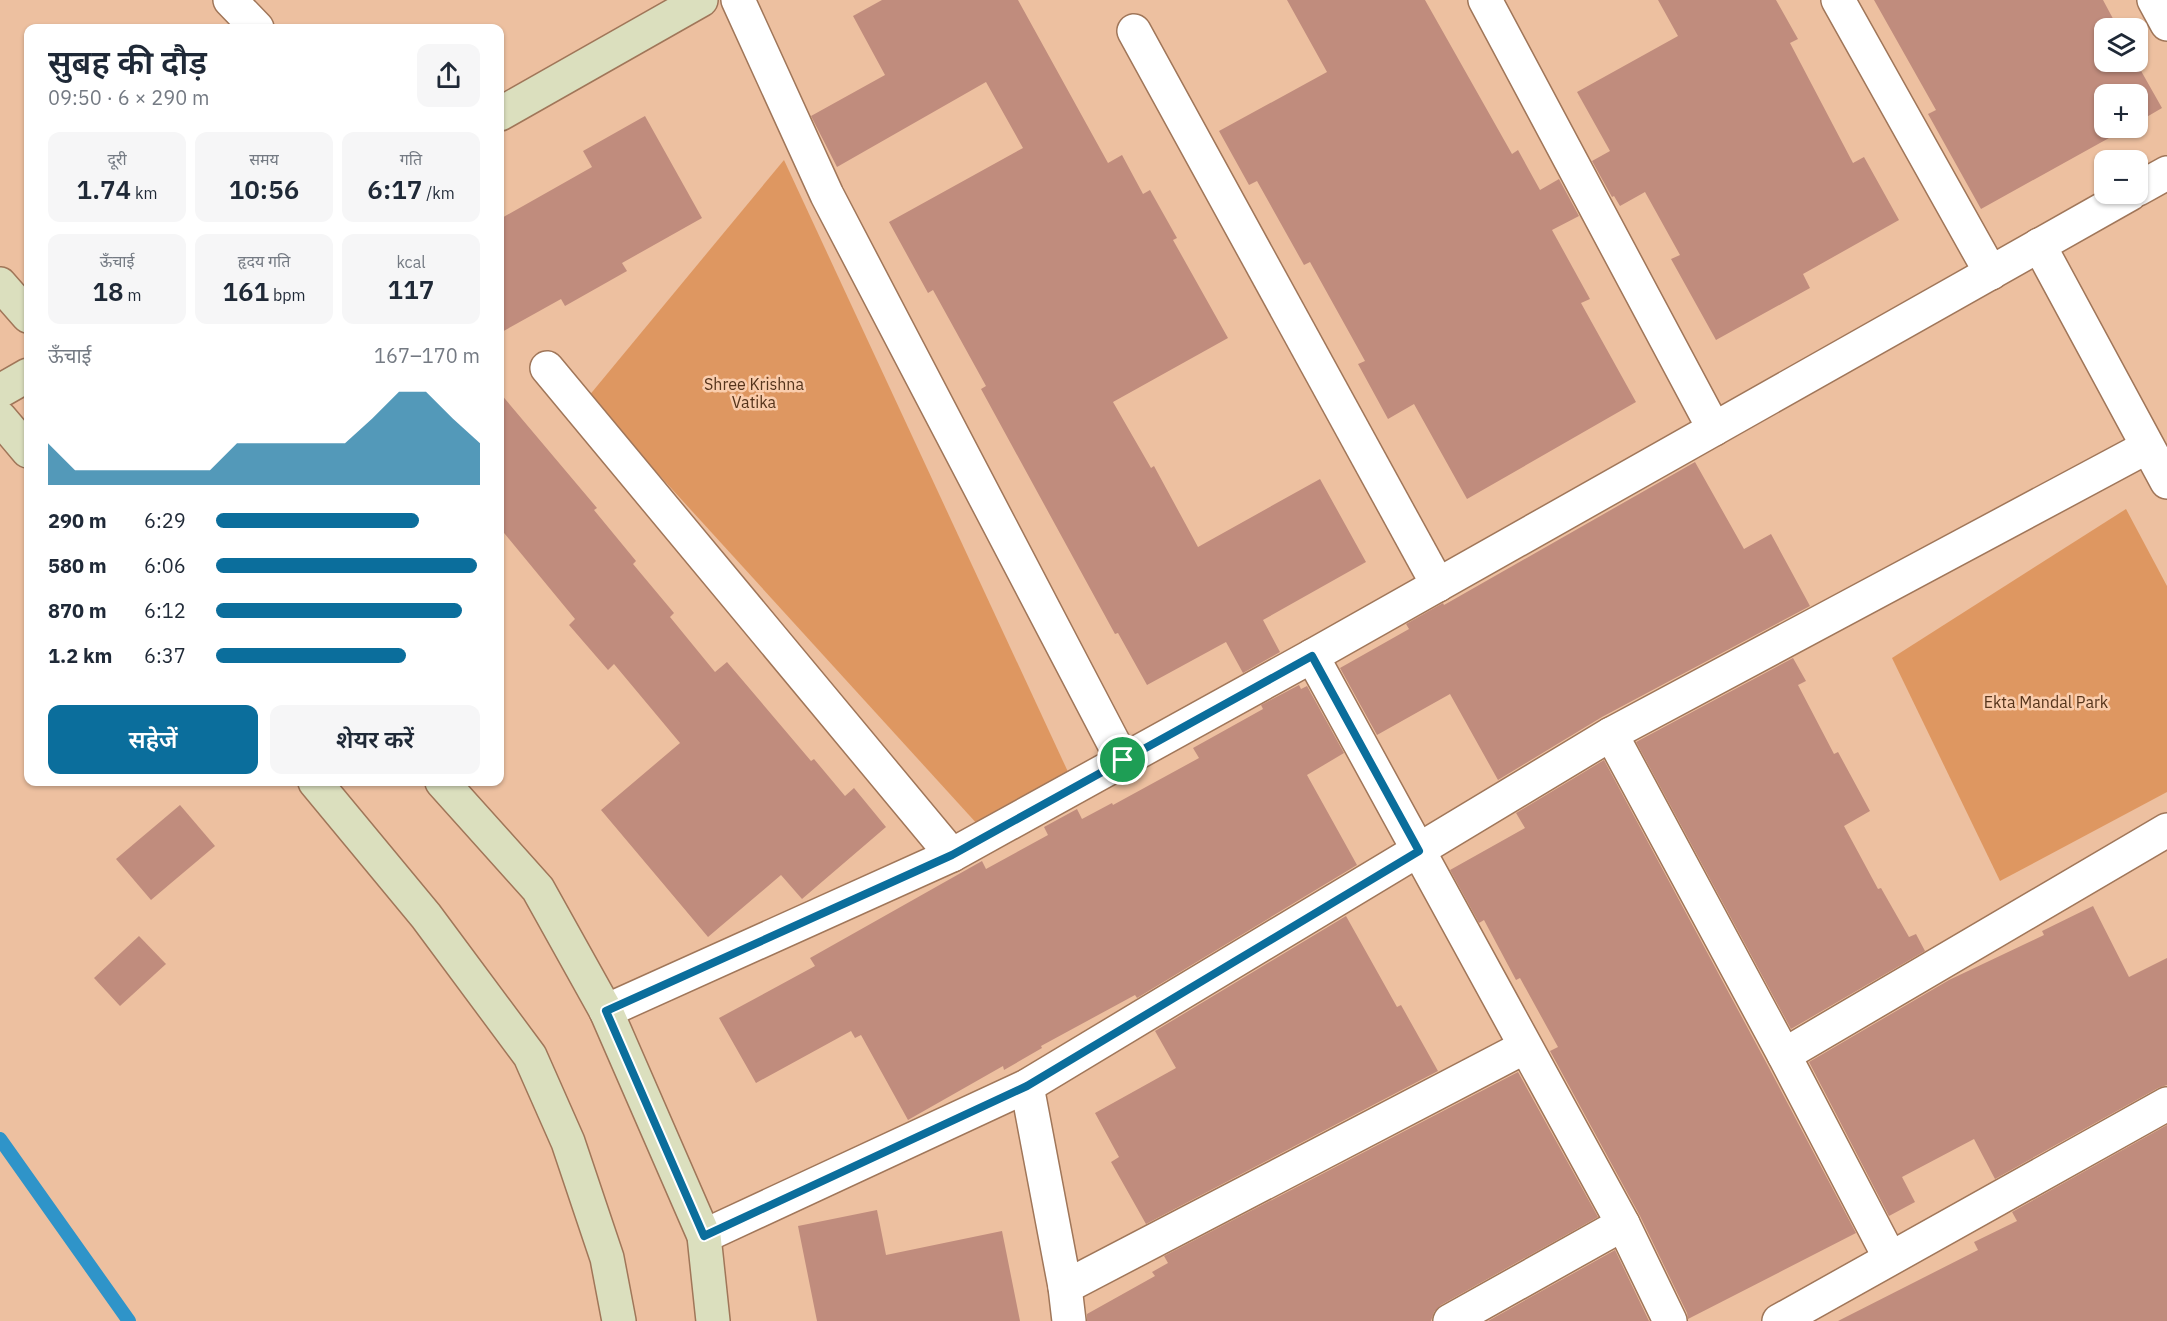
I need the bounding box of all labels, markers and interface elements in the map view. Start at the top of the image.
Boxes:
map controls [2094,18,2148,204]
button: layers [2094,18,2148,72]
text: सुबह की दौड़ [48,40,207,83]
button: share [417,44,480,107]
text: 09:50 · 6 × 290 m [48,84,209,111]
button: + [2094,84,2148,138]
text: दूरी [107,149,127,169]
text: समय [249,149,279,169]
text: गति [400,149,422,169]
button: − [2094,150,2148,204]
text: 1.74 [77,172,131,206]
text: 10:56 [229,172,299,206]
text: 6:17 [367,172,422,206]
text: km [131,183,157,203]
text: /km [422,183,455,203]
text: ऊँचाई [100,251,134,271]
text: हृदय गति [238,251,290,271]
text: kcal [396,252,426,272]
text: 117 [388,272,434,306]
text: 18 [93,274,124,308]
text: 161 [222,274,269,308]
text: m [124,285,141,305]
text: bpm [269,285,306,305]
text: ऊँचाई [48,342,91,369]
text: 167–170 m [374,342,480,369]
park label: Shree Krishna Vatika [704,374,804,412]
text: 290 m [48,507,107,534]
text: 6:29 [144,507,186,534]
text: 580 m [48,552,107,579]
text: 6:06 [144,552,186,579]
text: 870 m [48,597,107,624]
text: 6:12 [144,597,186,624]
text: 1.2 km [48,642,112,669]
text: 6:37 [144,642,186,669]
park label: Ekta Mandal Park [1984,692,2109,712]
button: सहेजें [48,705,258,774]
button: शेयर करें [270,705,480,774]
pin [1097,734,1148,785]
icon: arrive [1106,743,1139,776]

